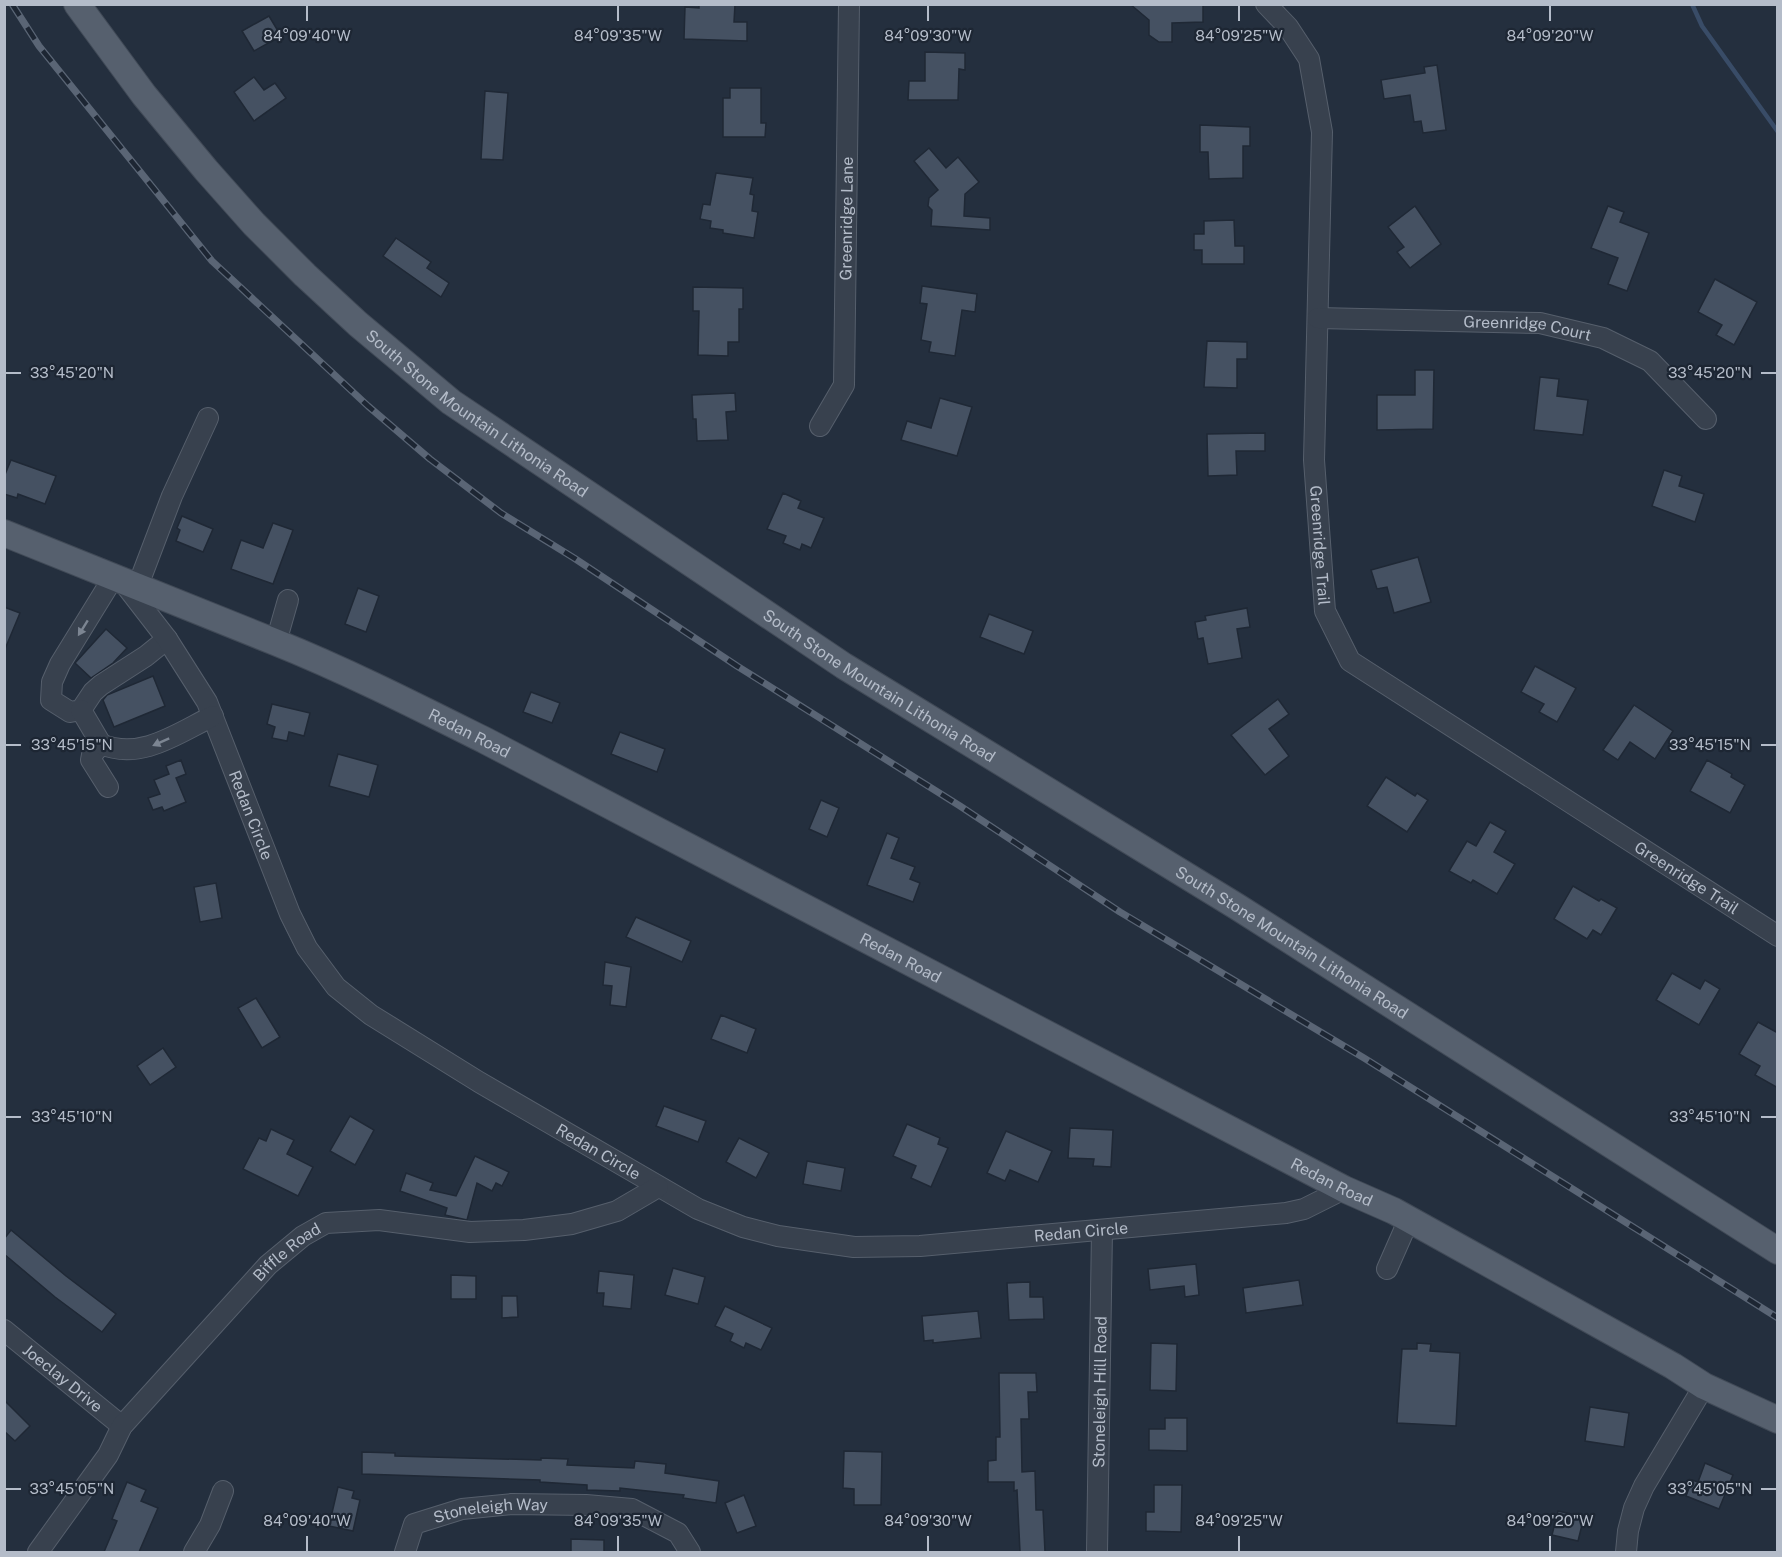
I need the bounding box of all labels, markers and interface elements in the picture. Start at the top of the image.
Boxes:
text: 84°09'40"W [263,27,351,44]
text: 84°09'35"W [574,27,662,44]
text: 84°09'30"W [884,27,972,44]
text: 84°09'25"W [1195,27,1283,44]
text: 84°09'20"W [1506,27,1594,44]
street label: Greenridge Lane [836,157,856,281]
street label: Greenridge Court [1463,312,1593,344]
street label: South Stone Mountain Lithonia Road [362,325,592,501]
text: 33°45'20"N [30,364,114,381]
text: 33°45'20"N [1668,364,1752,381]
street label: Greenridge Trail [1306,485,1334,606]
street label: South Stone Mountain Lithonia Road [760,605,999,766]
one-way arrow [77,620,88,636]
street label: Redan Road [425,704,514,762]
text: 33°45'15"N [31,736,113,753]
text: 33°45'15"N [1669,736,1751,753]
one-way arrow [151,737,169,747]
street label: Redan Circle [225,768,277,862]
street label: Greenridge Trail [1631,837,1743,918]
street label: South Stone Mountain Lithonia Road [1172,862,1412,1023]
street label: Redan Road [857,928,945,987]
text: 33°45'10"N [31,1108,113,1125]
text: 33°45'10"N [1669,1108,1751,1125]
street label: Redan Circle [553,1119,644,1183]
street label: Redan Road [1288,1153,1376,1210]
street label: Redan Circle [1033,1218,1129,1245]
street label: Biffle Road [249,1219,324,1285]
street label: Stoneleigh Hill Road [1089,1316,1110,1468]
street label: Joeclay Drive [19,1340,107,1416]
text: 33°45'05"N [30,1480,114,1497]
text: 33°45'05"N [1668,1480,1752,1497]
street label: Stoneleigh Way [431,1494,548,1527]
text: 84°09'40"W [263,1512,351,1529]
text: 84°09'35"W [574,1512,662,1529]
text: 84°09'30"W [884,1512,972,1529]
text: 84°09'25"W [1195,1512,1283,1529]
text: 84°09'20"W [1506,1512,1594,1529]

